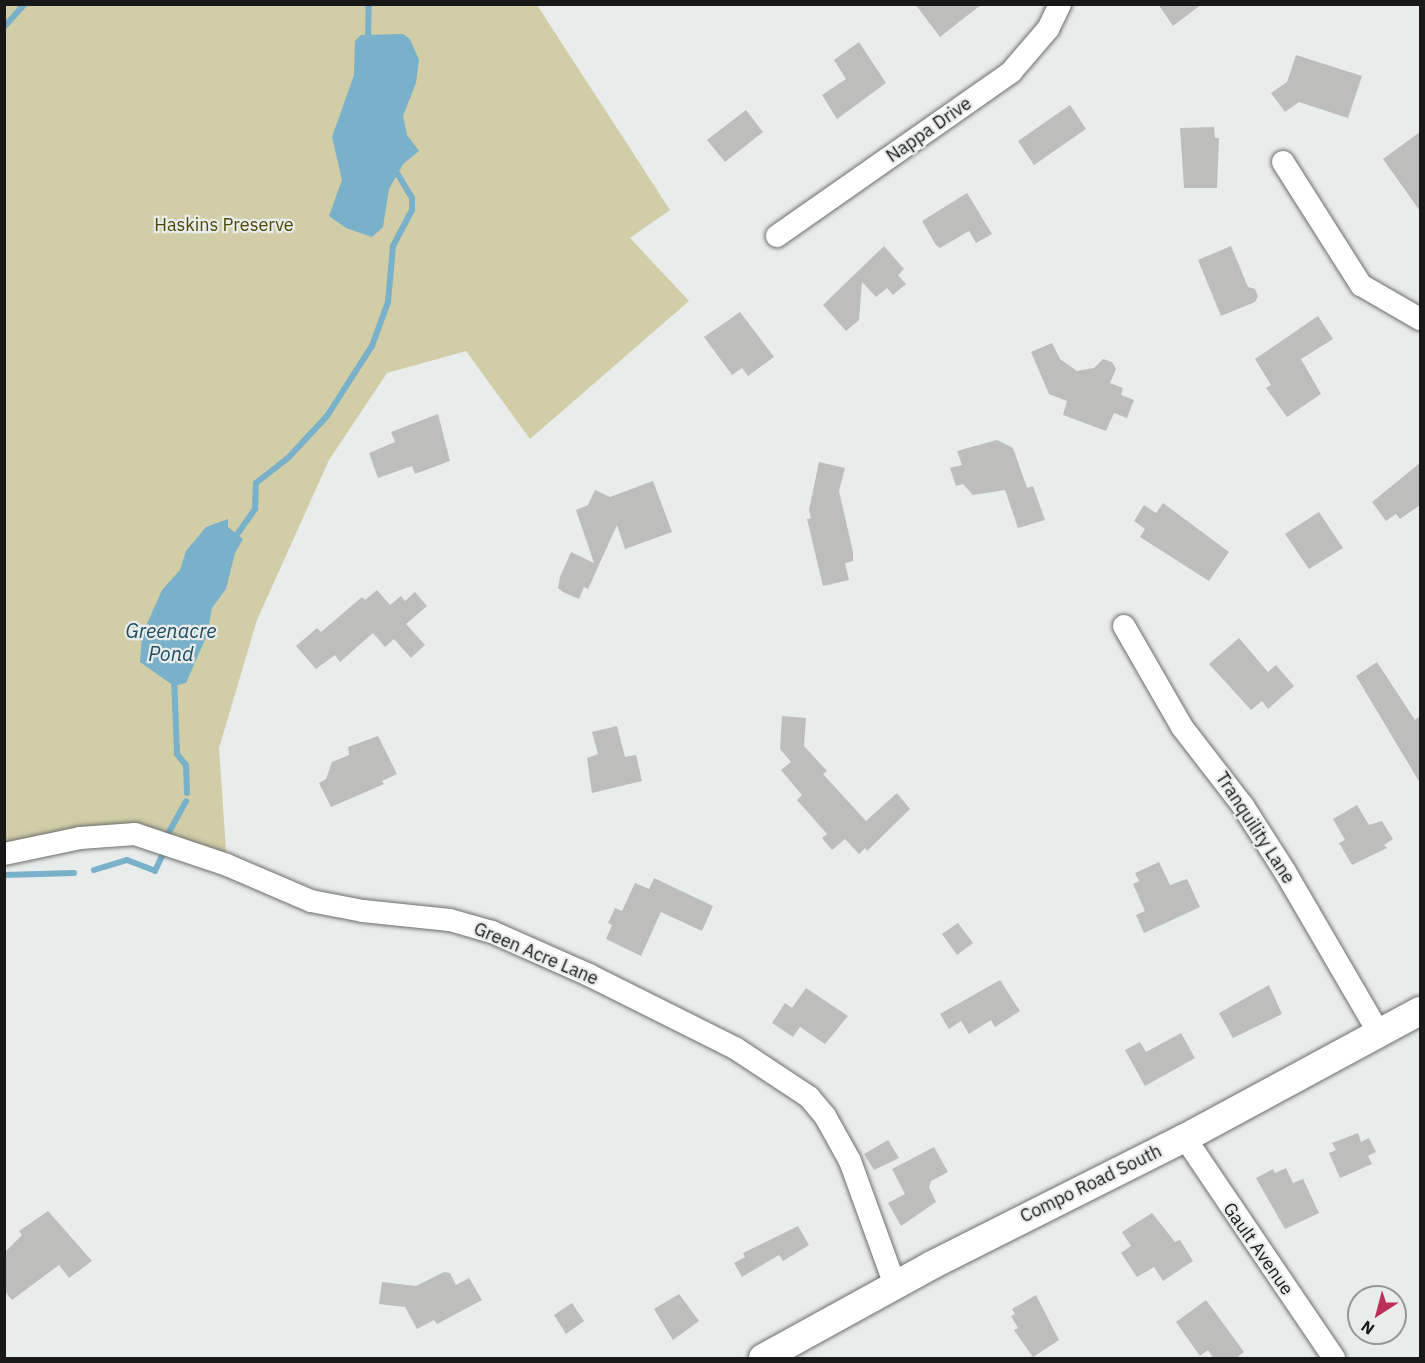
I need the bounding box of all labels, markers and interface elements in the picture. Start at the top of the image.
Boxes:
street label: Nappa Drive [882,93,976,167]
park label: Haskins Preserve [154,214,294,236]
water label: Greenacre Pond [126,619,216,666]
street label: Tranquility Lane [1211,768,1299,888]
street label: Green Acre Lane [470,918,602,990]
street label: Compo Road South [1017,1140,1165,1228]
street label: Gault Avenue [1218,1199,1298,1299]
north arrow [1347,1285,1407,1345]
text: N [1357,1316,1378,1339]

